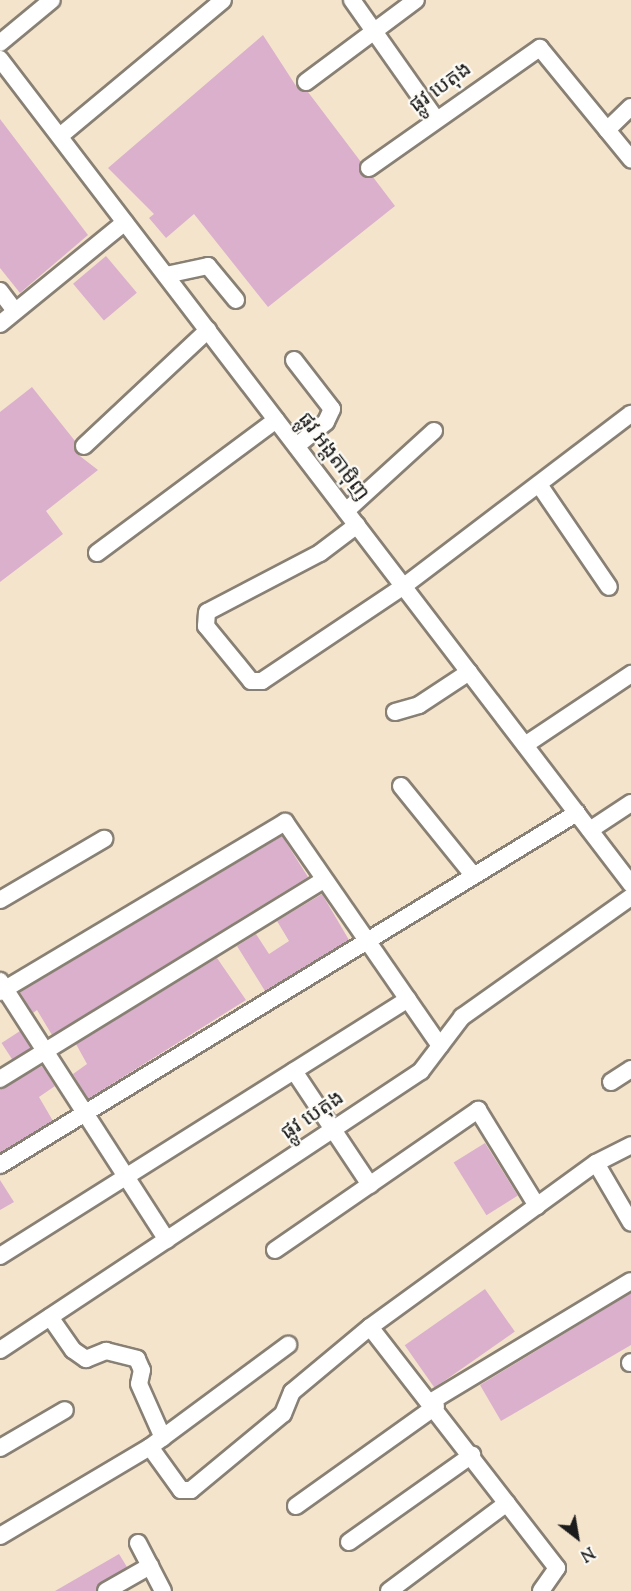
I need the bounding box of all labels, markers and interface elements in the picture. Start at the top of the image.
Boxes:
street label: ផ្លូវ បេតុង [405,57,477,119]
street label: ផ្លូវ អង្តតាម៉ិញ [292,408,374,506]
street label: ផ្លូវ បេតុង [277,1086,349,1146]
north arrow [547,1507,607,1567]
text: N [575,1540,598,1566]

